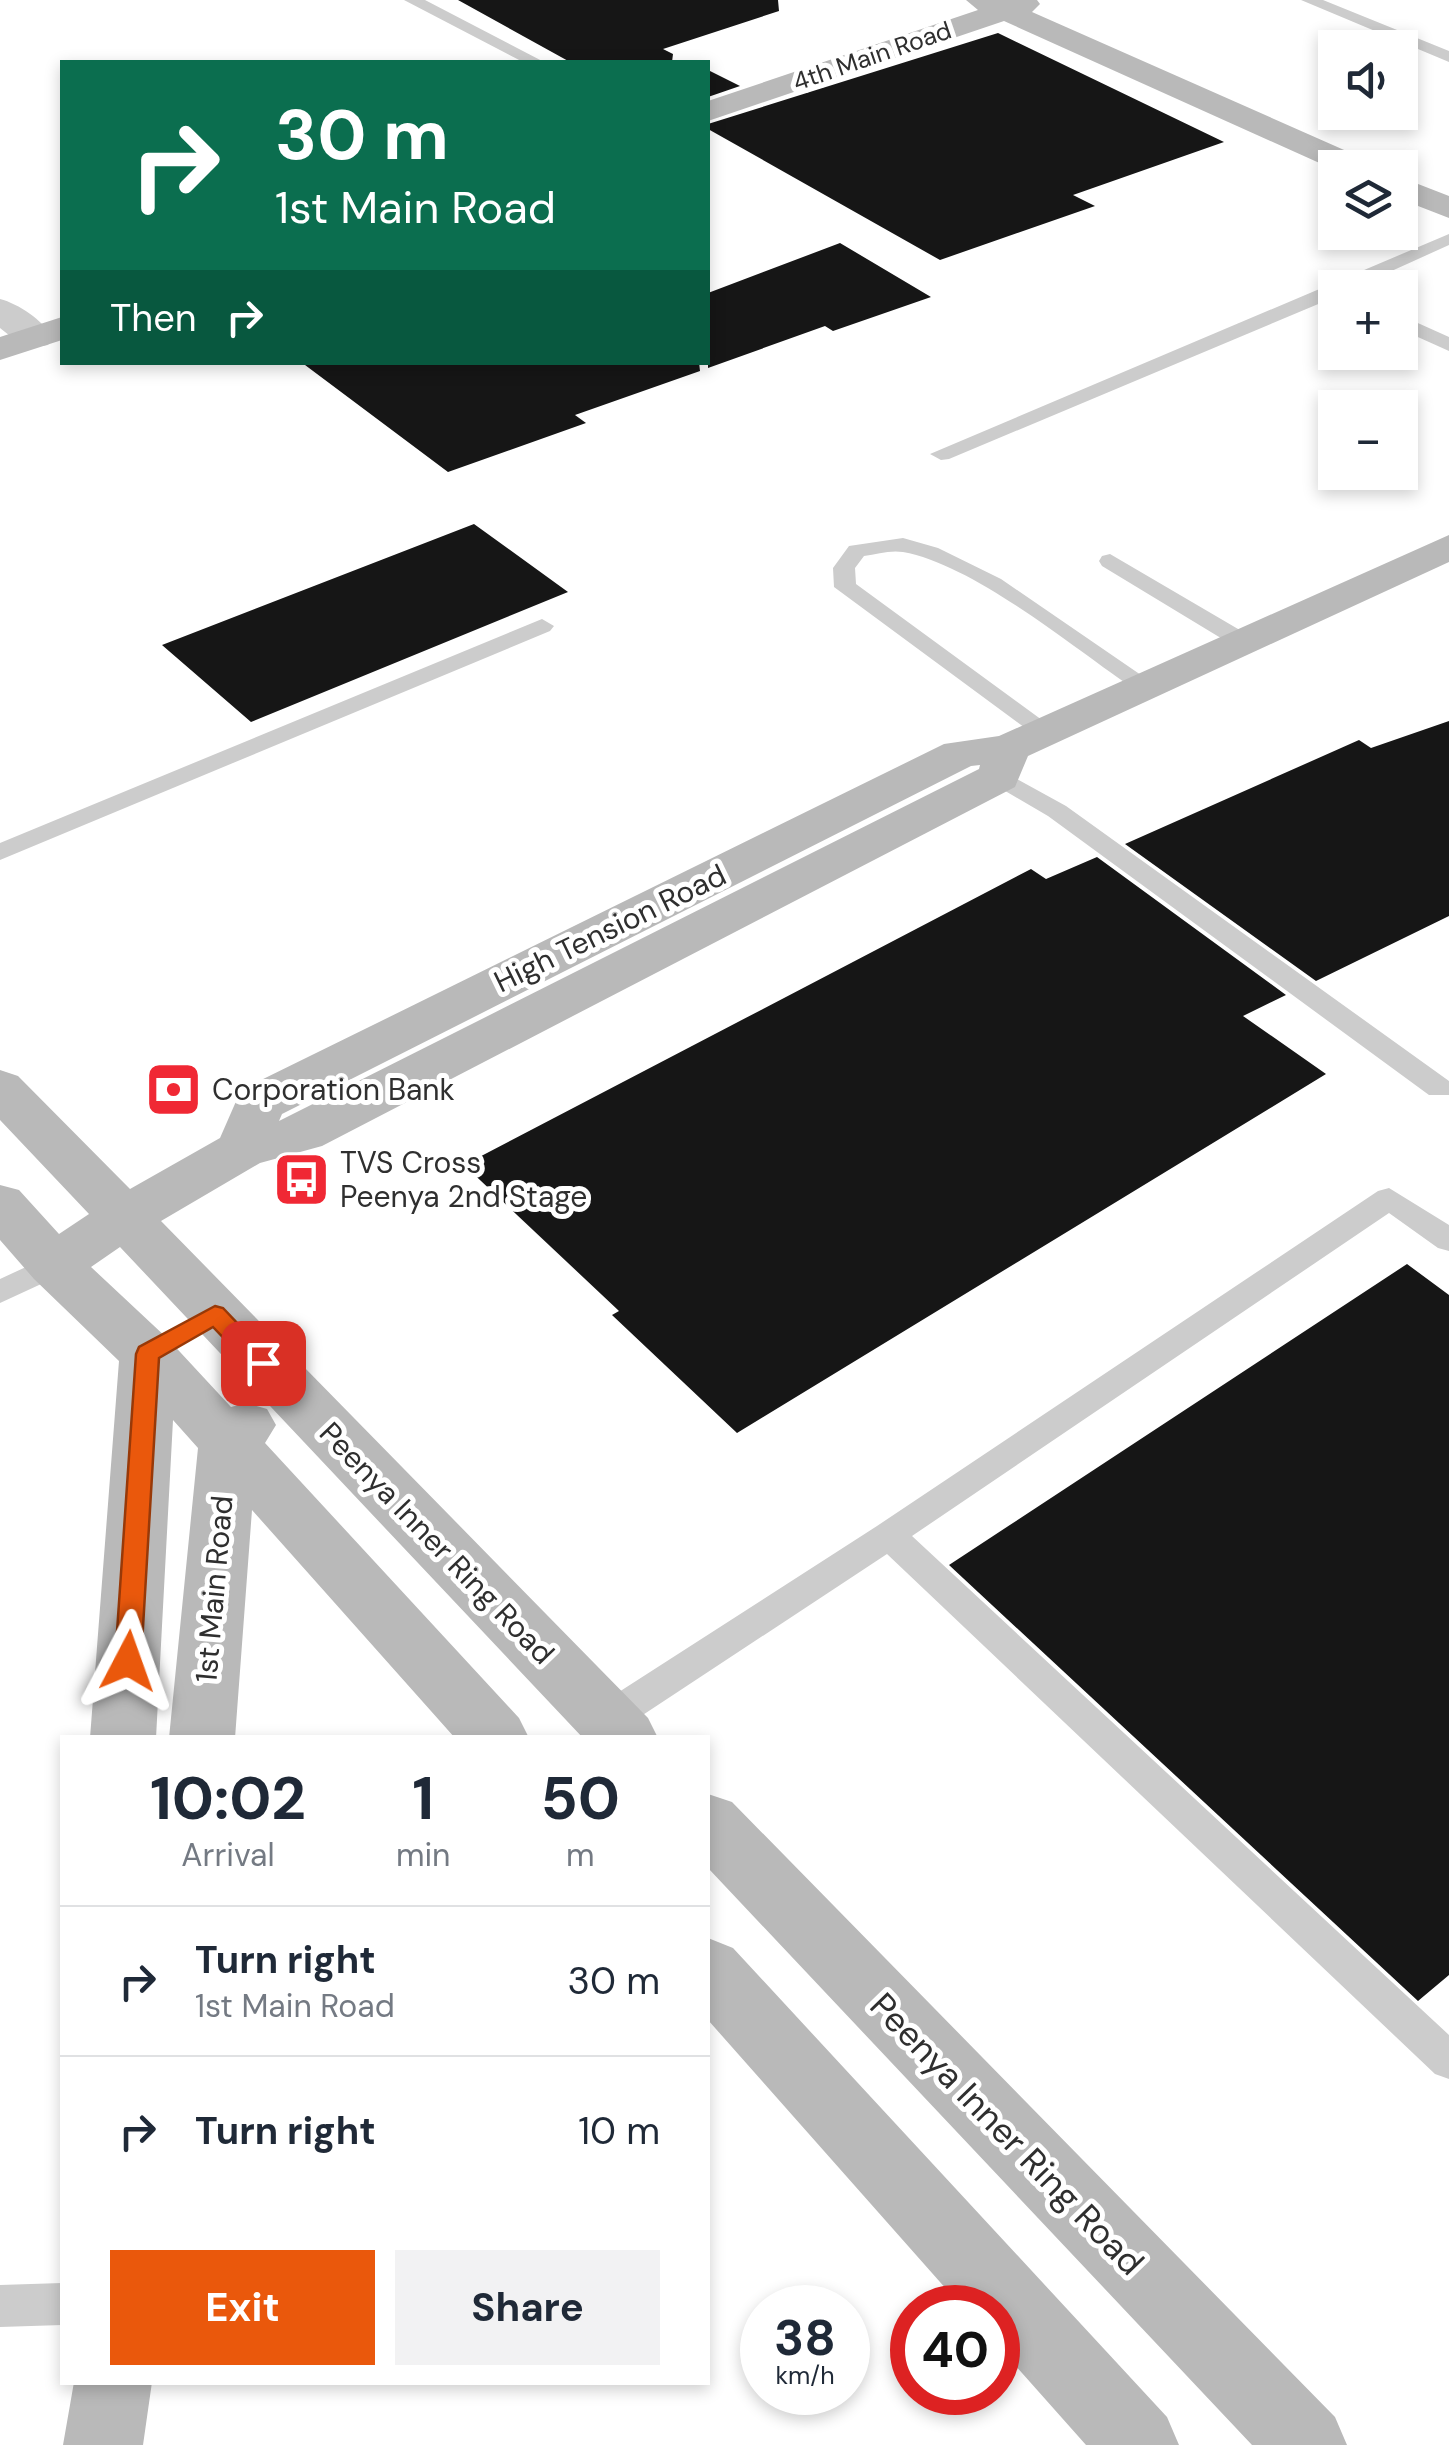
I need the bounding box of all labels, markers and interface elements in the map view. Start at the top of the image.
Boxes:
street label: 4th Main Road [788,13,956,99]
map controls [1318,30,1418,490]
button: sound [1318,30,1418,130]
text: 30 m [275,90,449,181]
icon: right [110,100,240,230]
button: layers [1318,150,1418,250]
text: 1st Main Road [275,178,556,237]
button: + [1318,270,1418,370]
icon: right [217,290,272,345]
text: Then [110,293,197,343]
button: − [1318,390,1418,490]
street label: High Tension Road [488,855,732,1001]
bank icon: Corporation Bank [143,1059,203,1119]
place label: Corporation Bank [212,1070,455,1109]
place label: TVS Cross Peenya 2nd Stage [340,1143,587,1216]
bus stop icon: TVS Cross Peenya 2nd Stage [271,1149,331,1209]
pin [221,1321,306,1406]
icon: arrive [236,1336,291,1391]
street label: Peenya Inner Ring Road [311,1414,563,1672]
street label: 1st Main Road [186,1494,242,1684]
position arrow [76,1609,180,1713]
text: 10:02 [150,1759,306,1838]
text: 1 [412,1759,434,1838]
text: 50 [540,1759,620,1838]
text: Arrival [181,1834,275,1876]
text: min [396,1834,450,1876]
text: m [566,1834,594,1876]
text: Turn right [195,1935,376,1985]
icon: right [110,1954,165,2009]
text: 30 m [568,1956,660,2006]
street label: Peenya Inner Ring Road [860,1983,1154,2285]
text: 1st Main Road [195,1985,395,2027]
icon: right [110,2104,165,2159]
text: Turn right [195,2106,376,2156]
text: 10 m [578,2106,660,2156]
button: Exit [110,2250,375,2365]
button: Share [395,2250,660,2365]
speed limit sign: 40 [890,2285,1020,2415]
text: 38 [774,2305,836,2371]
text: km/h [775,2359,835,2392]

